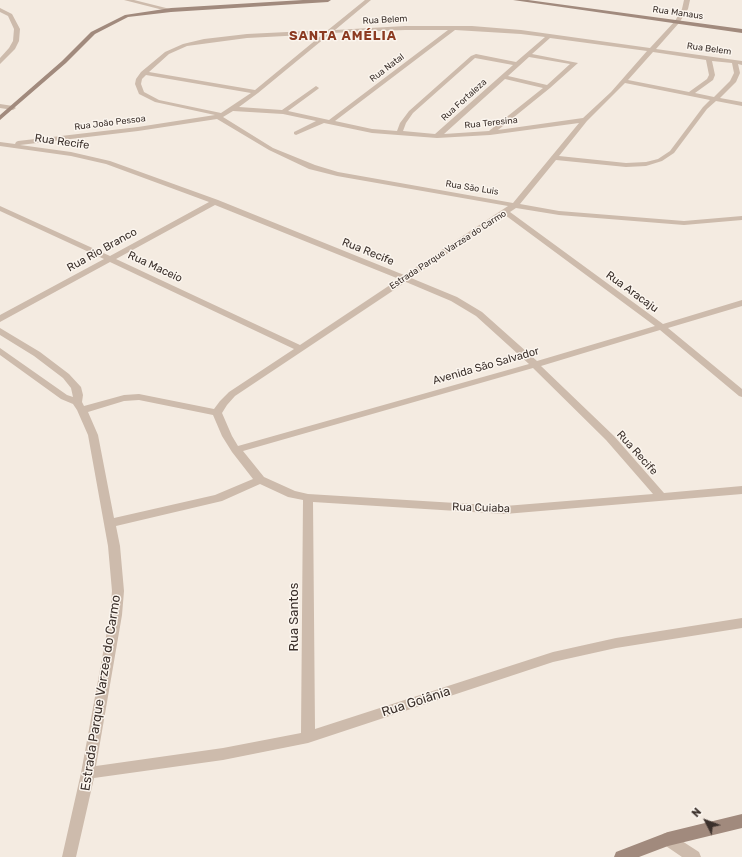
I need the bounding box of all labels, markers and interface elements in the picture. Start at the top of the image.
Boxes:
street label: Rua Manaus [652,4,704,22]
street label: Rua Belem [362,13,408,27]
district label: SANTA AMÉLIA [289,28,397,44]
street label: Rua Belem [686,41,732,57]
street label: Rua Natal [368,52,406,84]
street label: Rua Fortaleza [439,77,489,123]
street label: Rua João Pessoa [74,113,146,133]
street label: Rua Teresina [464,115,518,131]
street label: Rua Recife [34,132,90,152]
street label: Rua São Luis [445,178,499,198]
street label: Estrada Parque Varzea do Carmo [388,208,508,292]
street label: Rua Rio Branco [65,225,139,275]
street label: Rua Recife [340,236,396,268]
street label: Rua Maceio [126,249,184,285]
street label: Rua Aracaju [603,268,661,316]
street label: Avenida São Salvador [431,344,541,388]
street label: Rua Recife [614,428,660,478]
street label: Rua Cuiaba [452,500,510,516]
street label: Rua Santos [286,583,302,651]
street label: Estrada Parque Varzea do Carmo [78,594,124,792]
street label: Rua Goiânia [380,684,452,720]
north arrow [686,801,726,841]
text: N [689,805,704,820]

